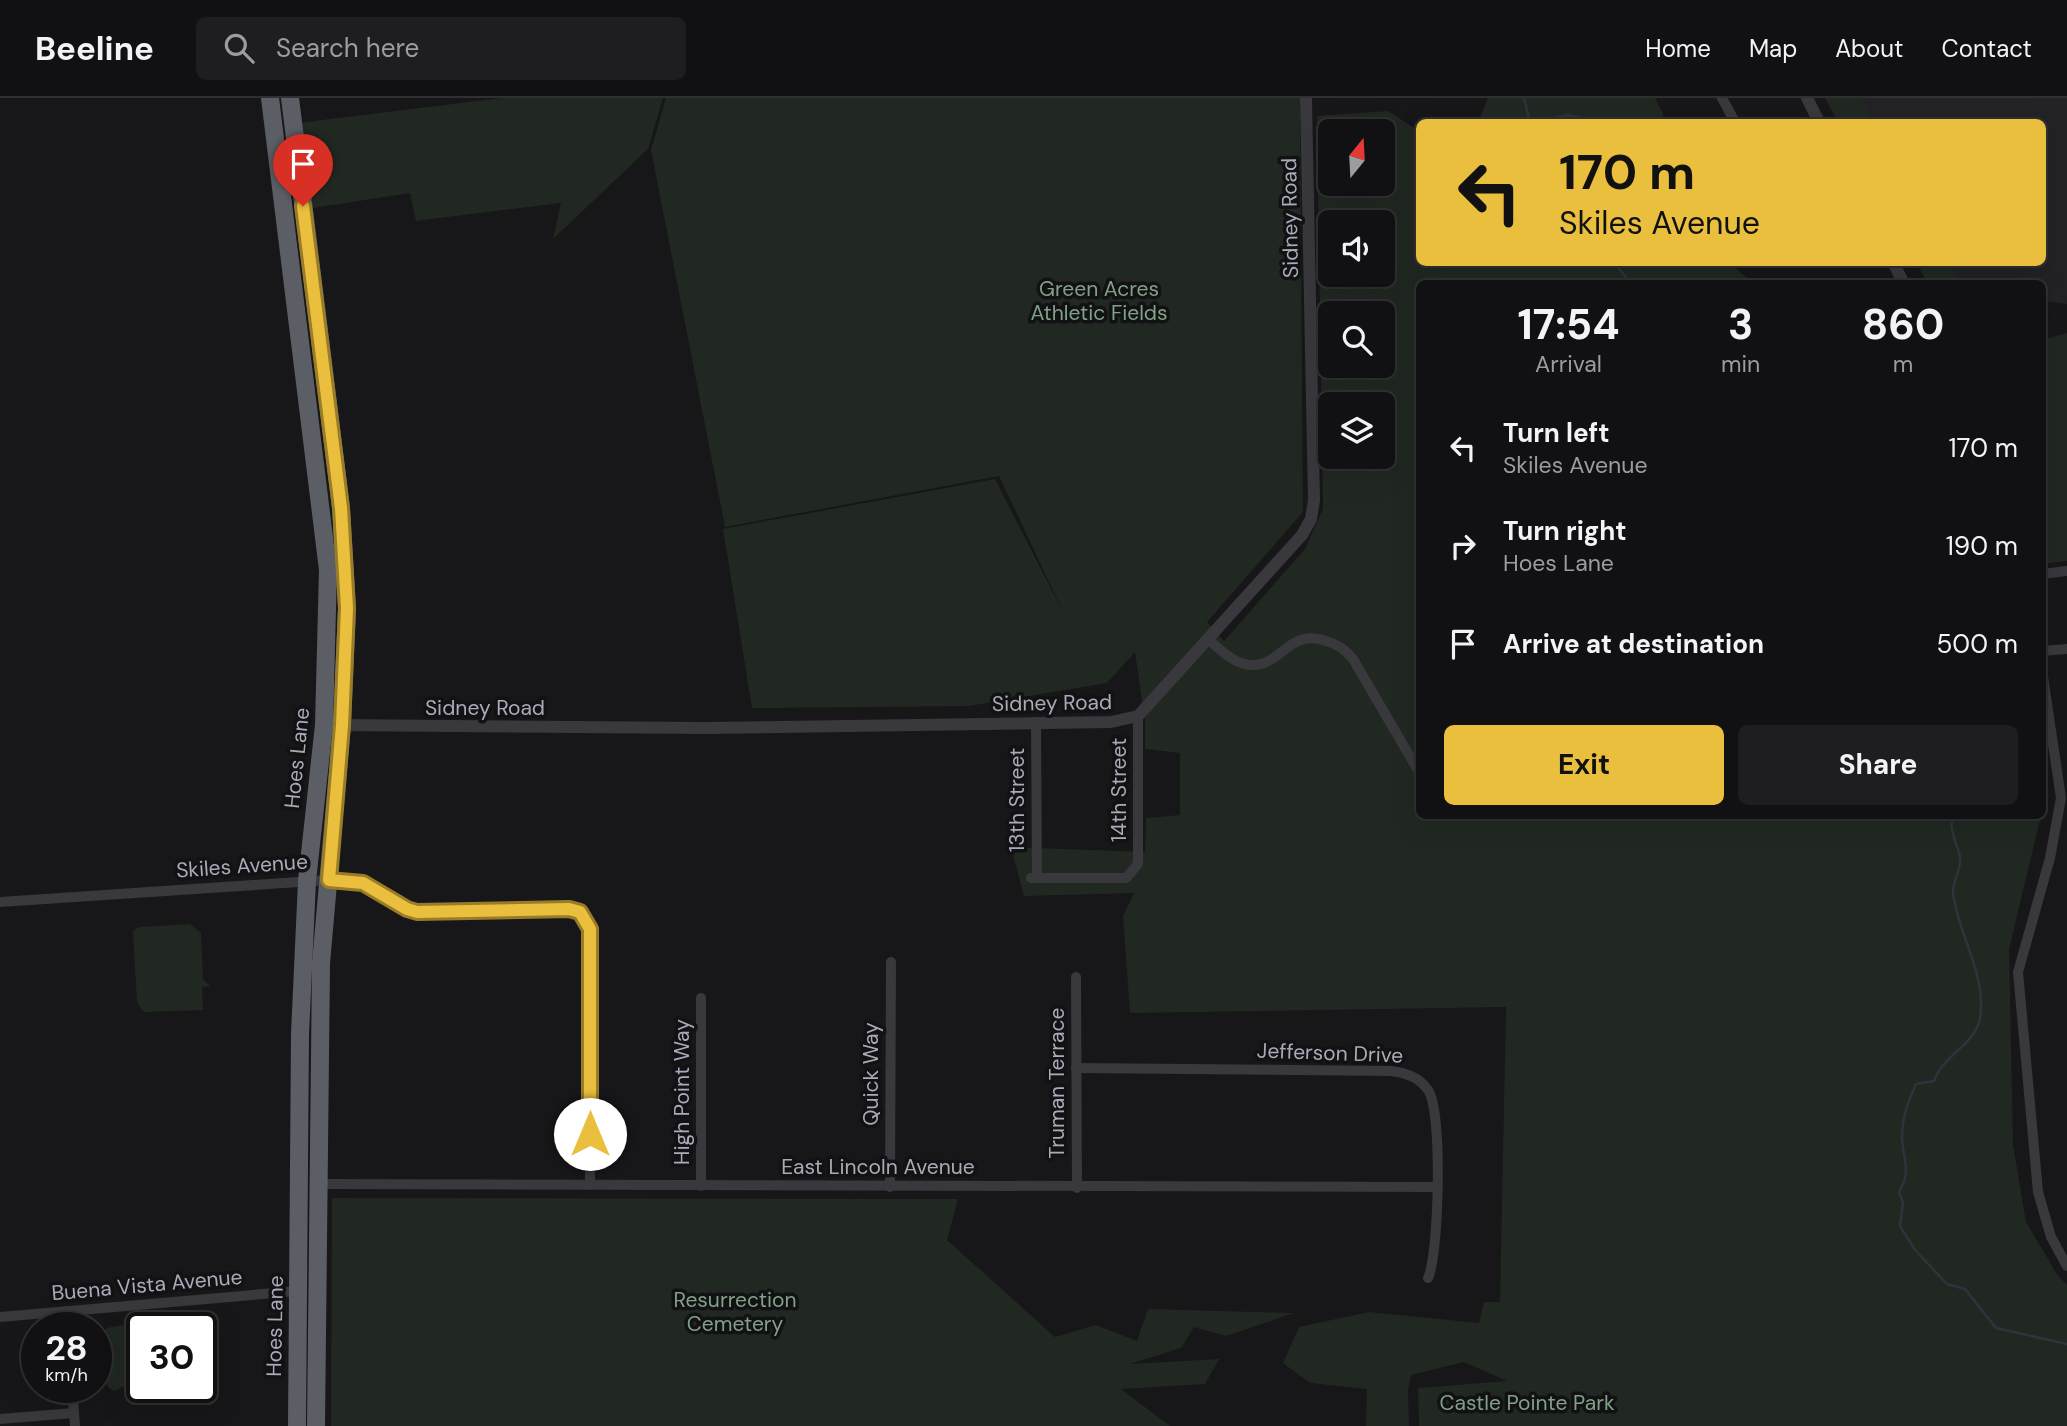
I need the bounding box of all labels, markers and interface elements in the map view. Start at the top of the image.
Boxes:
search box [196,17,686,80]
text: Beeline [35,27,154,70]
icon: search [220,29,258,67]
text: Search here [276,31,419,65]
text: Home [1645,33,1711,64]
text: Map [1749,33,1797,64]
text: About [1835,33,1904,64]
text: Contact [1942,33,2032,64]
north arrow [1318,119,1395,196]
map controls [1318,119,1395,469]
pin [273,134,333,206]
text: 170 m [1559,140,1695,204]
icon: arrive [284,145,322,183]
icon: left [1444,147,1535,238]
street label: Sidney Road [1275,158,1305,278]
text: Skiles Avenue [1559,202,1760,244]
button: sound [1318,210,1395,287]
park label: Green Acres Athletic Fields [1030,275,1168,327]
text: 17:54 [1518,297,1619,352]
text: 3 [1728,297,1753,352]
text: 860 [1862,297,1944,352]
button: search [1318,301,1395,378]
text: Arrival [1535,349,1602,379]
text: min [1721,349,1760,379]
text: m [1893,349,1913,379]
button: layers [1318,392,1395,469]
text: Turn left [1503,416,1610,450]
icon: left [1444,429,1482,467]
text: 170 m [1949,431,2018,465]
text: Skiles Avenue [1503,450,1647,480]
text: Turn right [1503,514,1627,548]
icon: right [1444,527,1482,565]
text: 190 m [1946,529,2018,563]
text: Hoes Lane [1503,548,1614,578]
icon: arrive [1444,625,1482,663]
text: Arrive at destination [1503,627,1764,661]
text: 500 m [1936,627,2018,661]
street label: Sidney Road [992,688,1112,718]
street label: Sidney Road [425,694,545,722]
street label: Hoes Lane [278,706,316,810]
button: Exit [1444,725,1724,805]
button: Share [1738,725,2018,805]
street label: 14th Street [1105,738,1133,842]
street label: 13th Street [1003,748,1031,852]
street label: Skiles Avenue [175,847,309,885]
street label: Truman Terrace [1043,1007,1071,1158]
street label: High Point Way [668,1019,696,1165]
street label: Quick Way [857,1022,885,1126]
street label: Jefferson Drive [1256,1036,1404,1070]
position arrow [553,1097,627,1171]
street label: East Lincoln Avenue [781,1153,975,1181]
street label: Buena Vista Avenue [50,1263,244,1307]
street label: Hoes Lane [260,1275,290,1377]
park label: Resurrection Cemetery [674,1286,796,1338]
speed limit sign: 30 [126,1312,217,1403]
text: 28 [45,1325,88,1371]
text: km/h [45,1363,88,1387]
park label: Castle Pointe Park [1439,1389,1615,1417]

